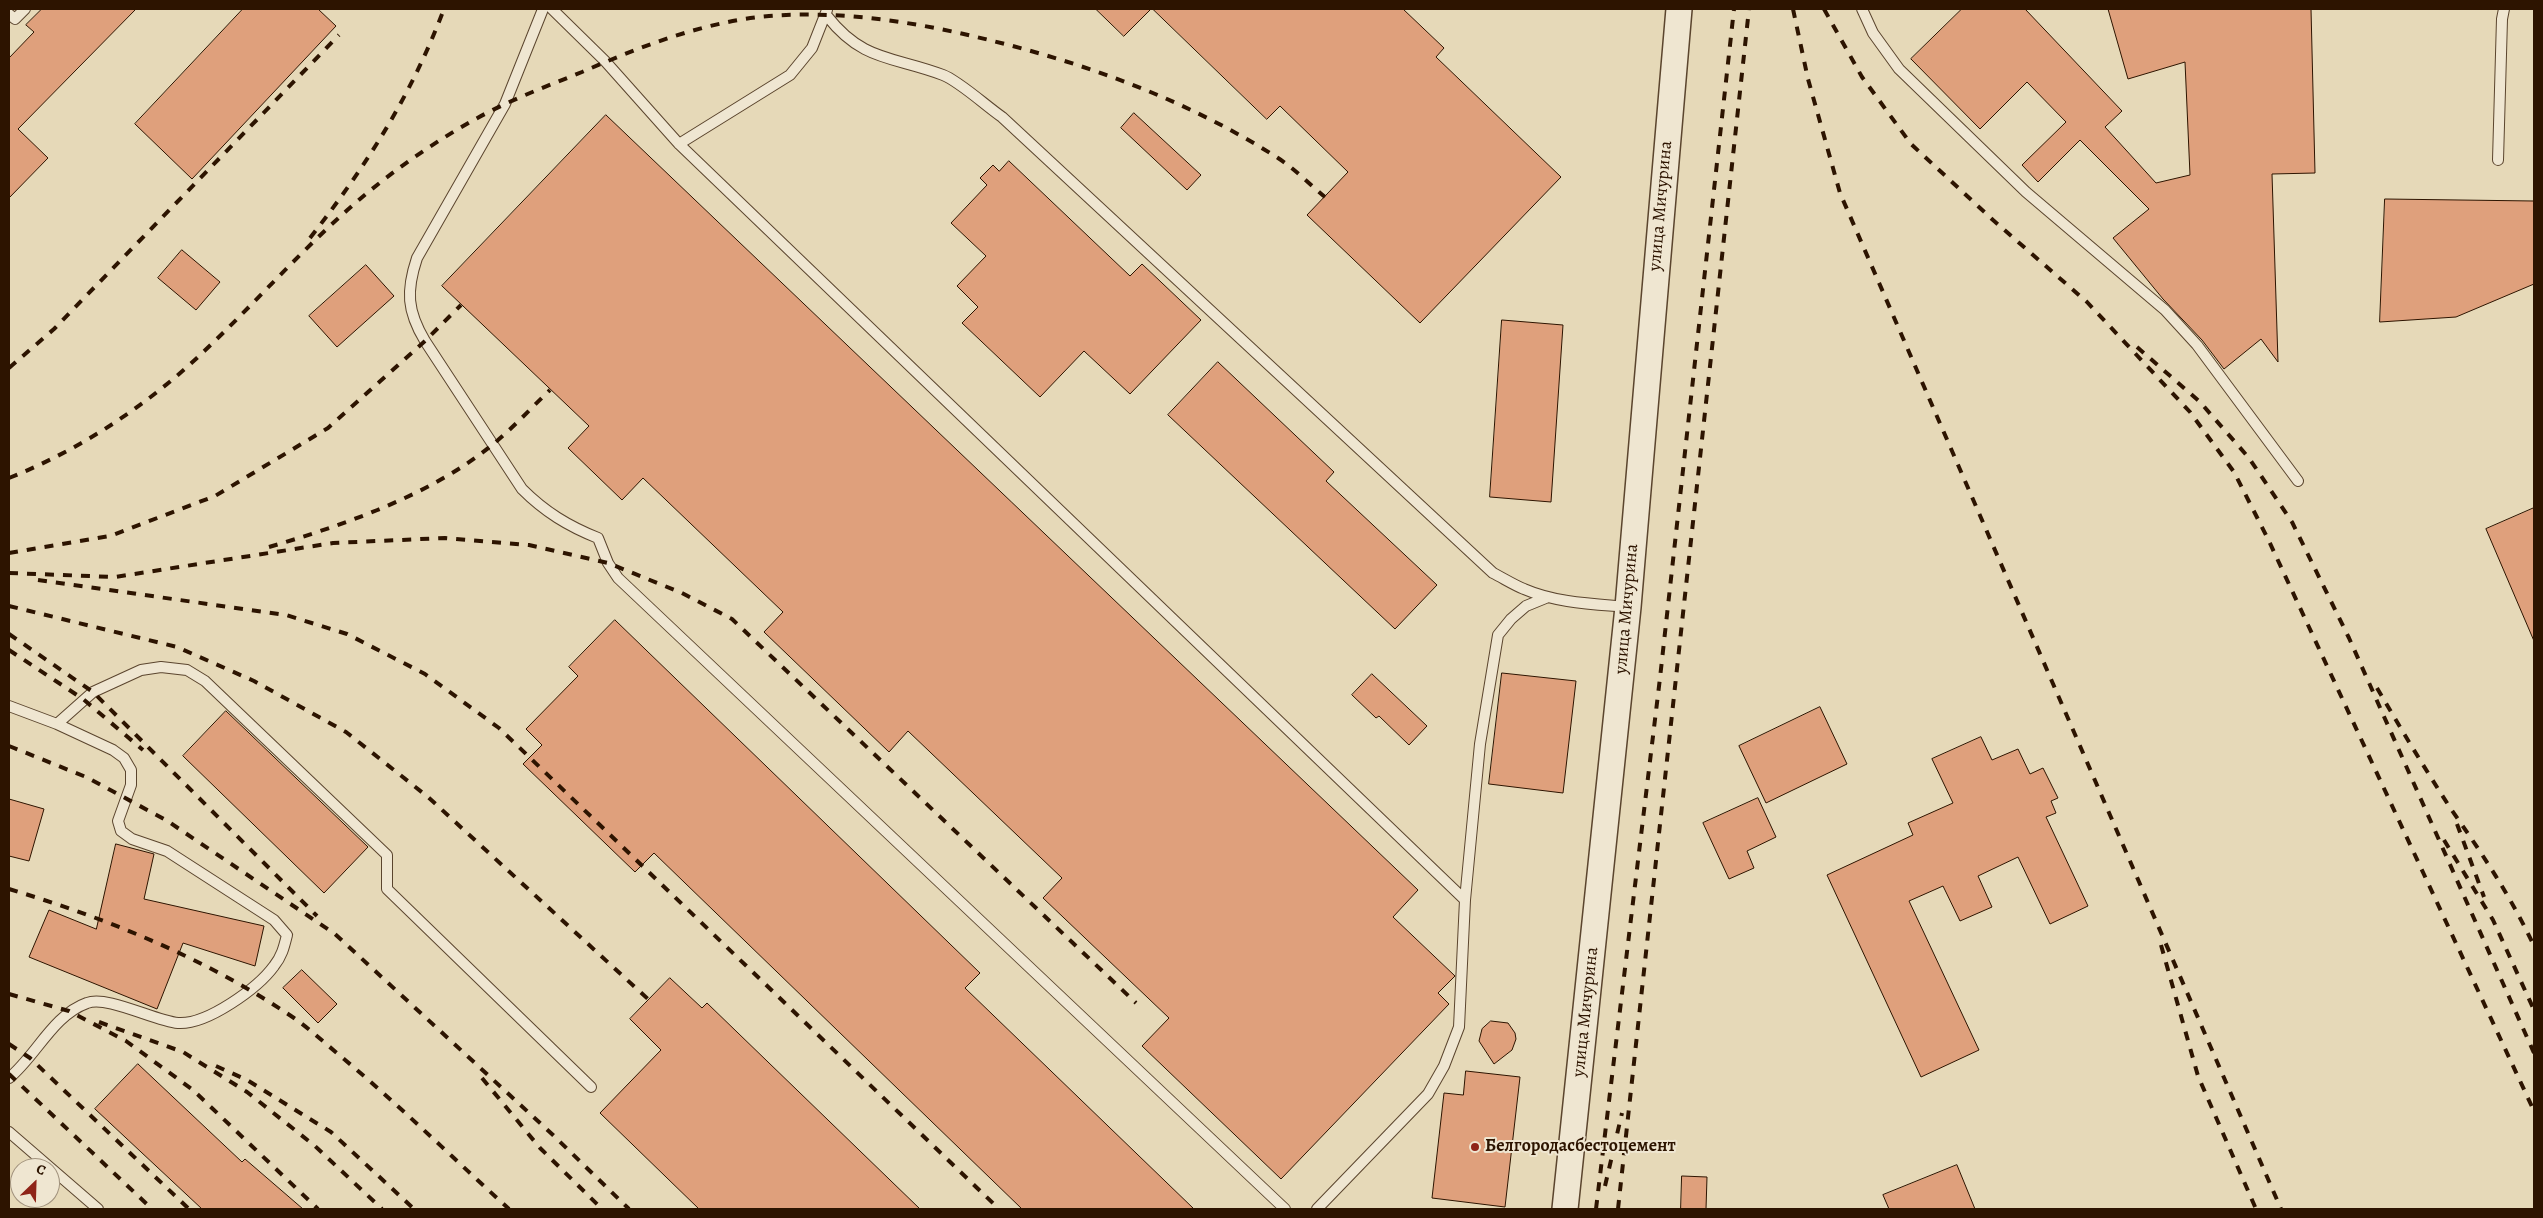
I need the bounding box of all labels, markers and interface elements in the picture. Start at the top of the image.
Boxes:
street label: улица Мичурина [1645,140,1677,272]
street label: улица Мичурина [1611,543,1643,675]
street label: улица Мичурина [1568,946,1604,1078]
place label: Белгородасбестоцемент [1485,1136,1676,1158]
marker: Белгородасбестоцемент [1469,1141,1481,1153]
north arrow [10,1158,60,1208]
text: С [33,1159,49,1180]

